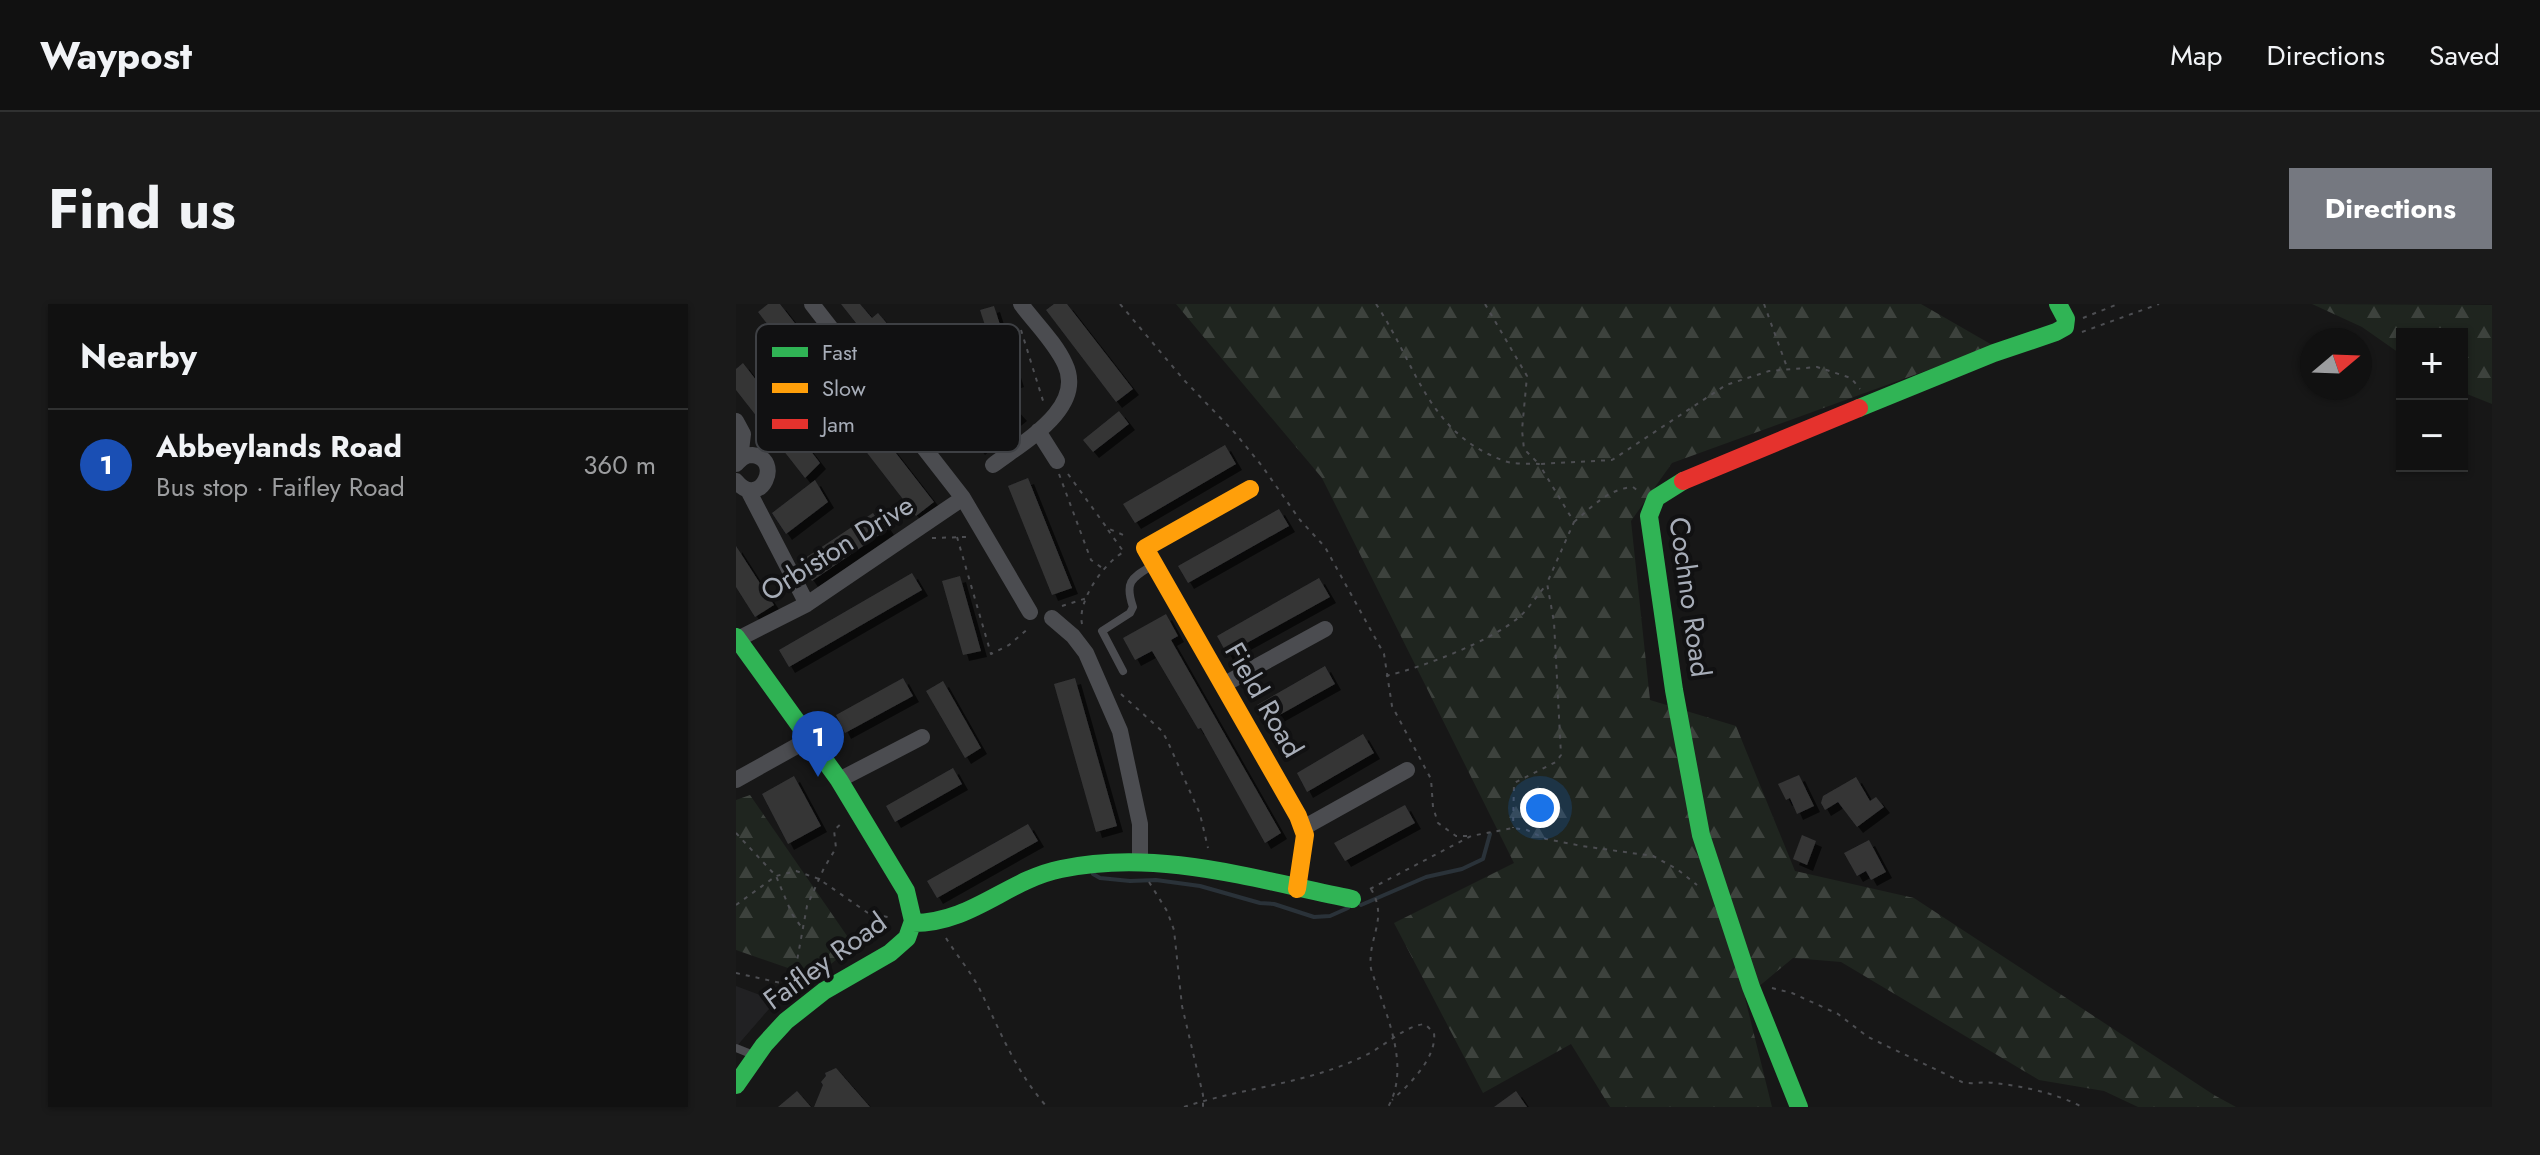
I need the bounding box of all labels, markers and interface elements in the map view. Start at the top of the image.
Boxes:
text: Waypost [40,28,192,83]
text: Map [2170,35,2222,76]
text: Directions [2266,35,2385,76]
text: Saved [2429,35,2500,76]
text: Find us [48,168,236,249]
button: Directions [2289,168,2492,249]
legend [756,324,1020,452]
north arrow [2300,328,2372,400]
map controls [2396,328,2468,472]
button: + [2396,328,2468,400]
text: Nearby [80,332,197,381]
text: Fast [822,336,858,368]
text: Slow [822,372,866,404]
button: − [2396,400,2468,472]
text: Jam [819,408,855,440]
text: Abbeylands Road [156,425,402,468]
text: 1 [99,446,113,484]
text: 360 m [583,446,656,484]
text: Bus stop · Faifley Road [156,468,405,506]
street label: Orbiston Drive [753,485,921,611]
street label: Cochno Road [1658,514,1722,680]
street label: Field Road [1215,635,1313,765]
pin: 1 [792,711,844,777]
your location [1520,788,1560,828]
street label: Faifley Road [755,902,895,1020]

